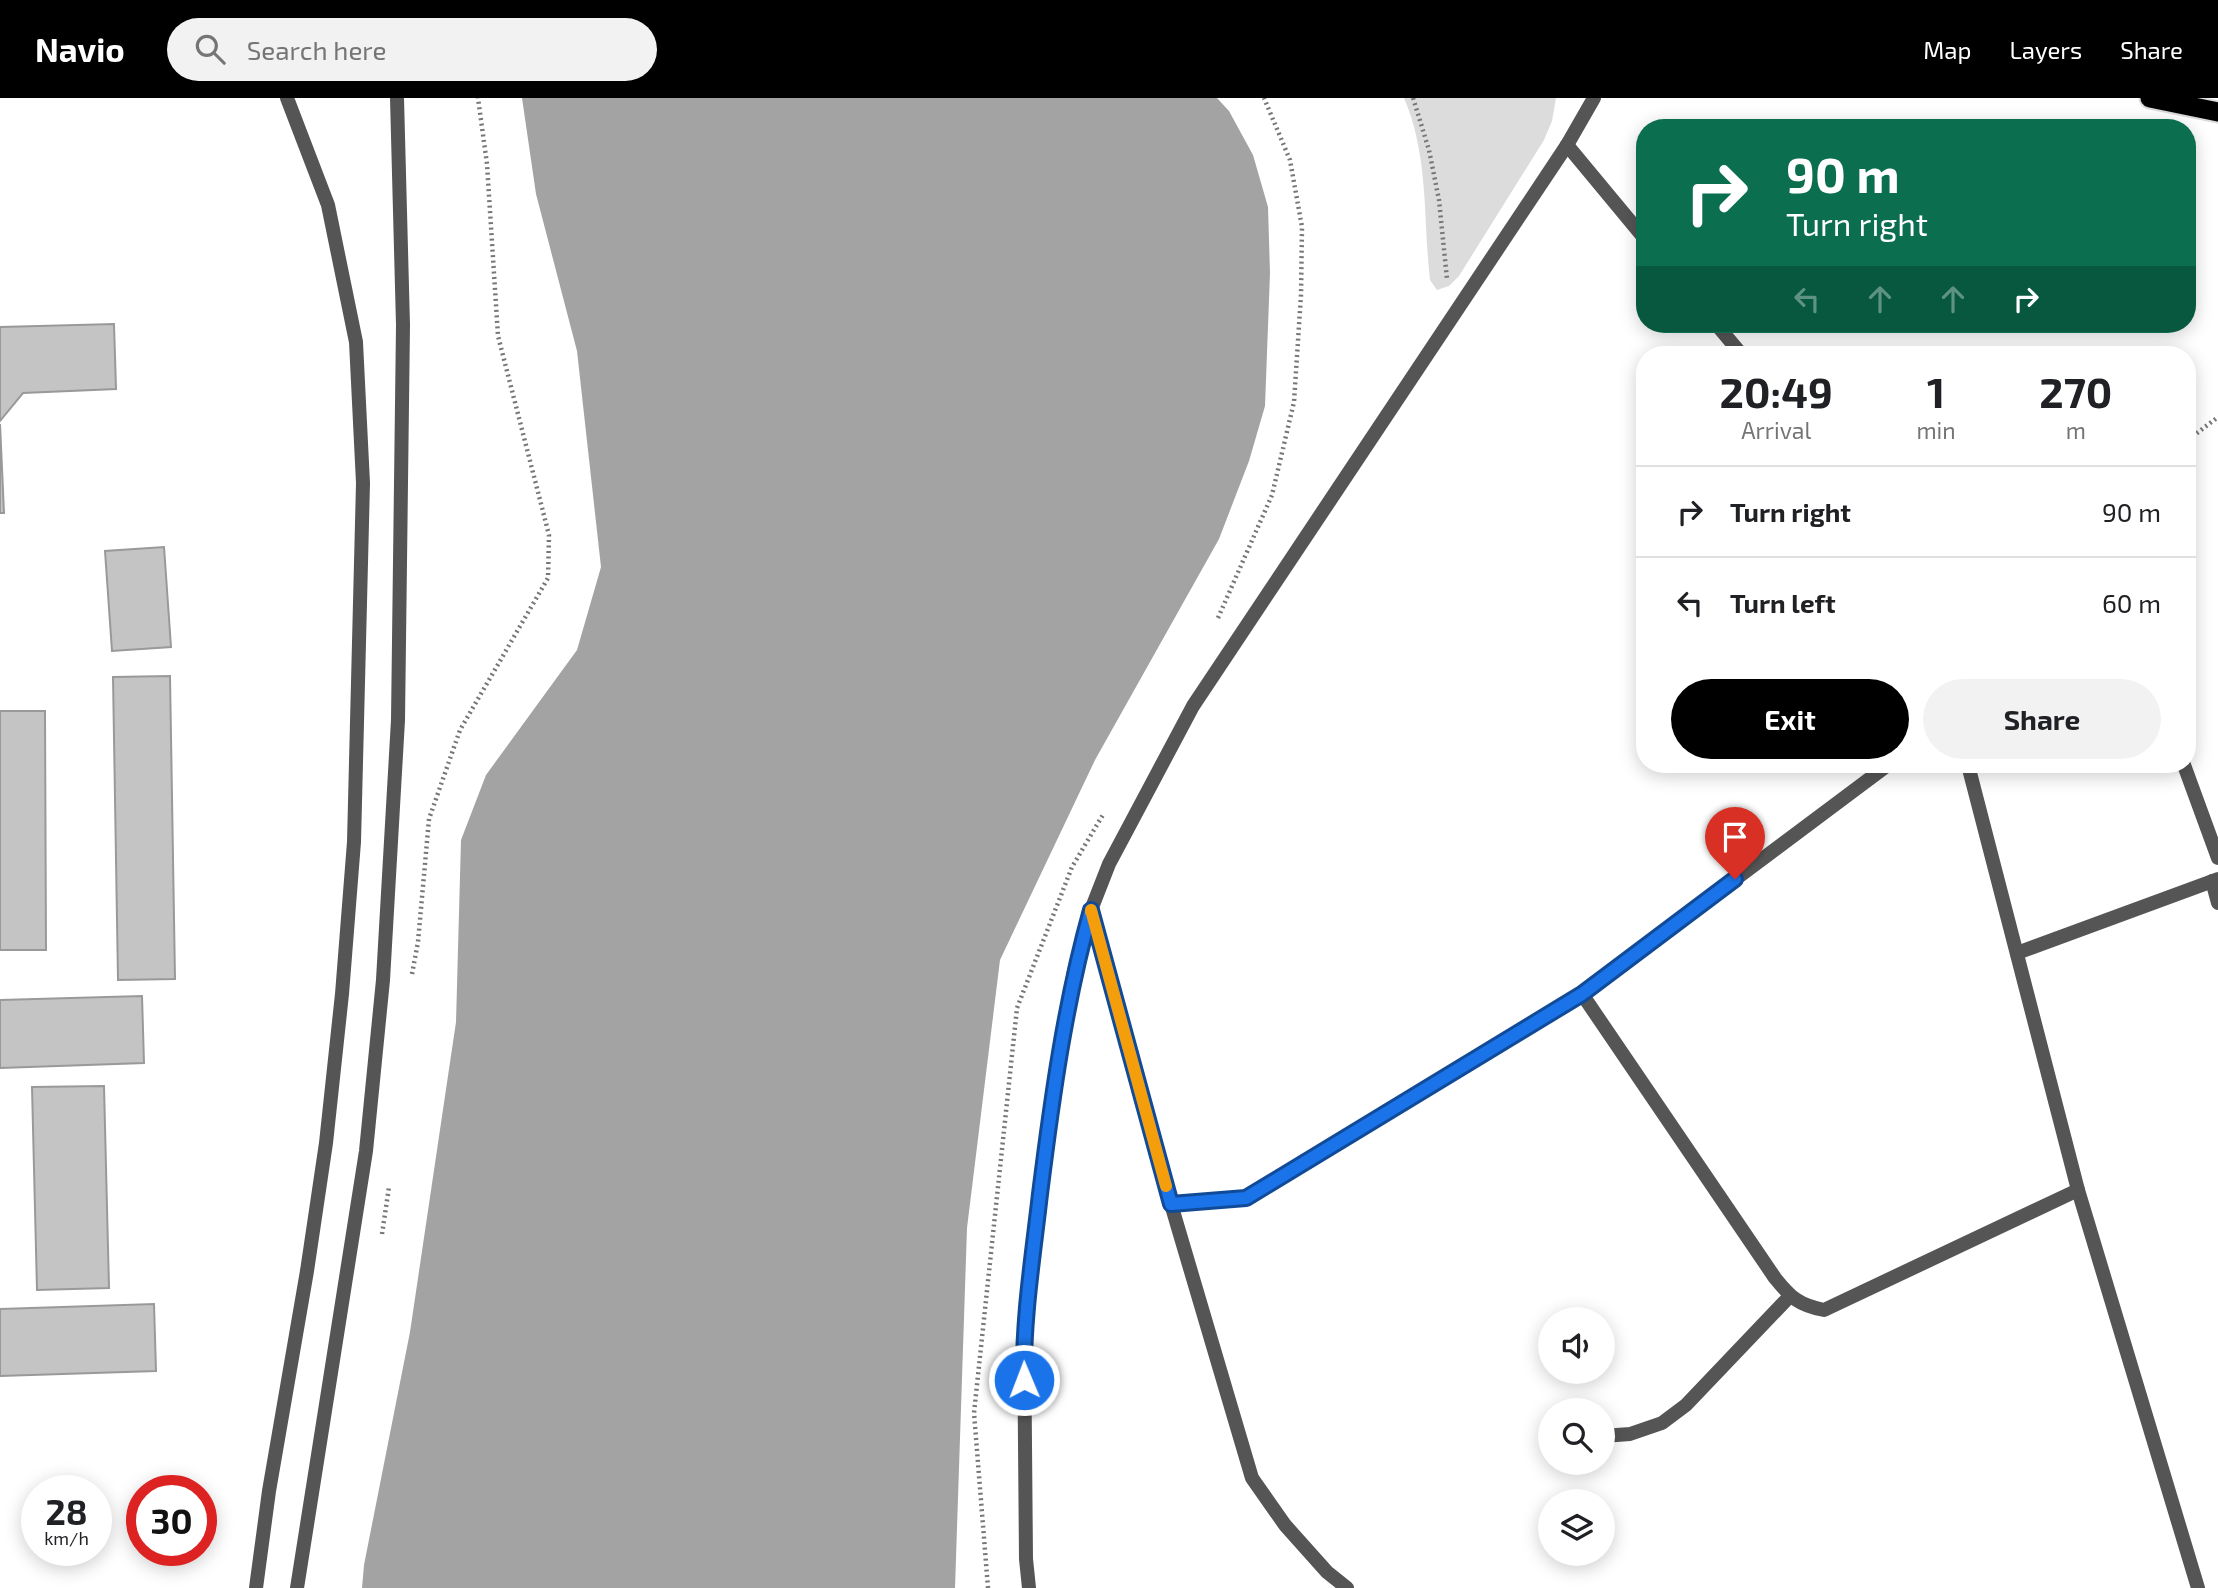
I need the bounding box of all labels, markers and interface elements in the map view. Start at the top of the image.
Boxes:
search box [167,18,657,81]
text: Navio [35,29,125,69]
icon: search [191,30,229,68]
text: Search here [247,34,386,65]
text: Map [1923,35,1971,64]
text: Layers [2009,35,2082,64]
text: Share [2120,35,2183,64]
text: 90 m [1786,144,1900,203]
icon: right [1671,147,1762,238]
text: Turn right [1786,204,1928,242]
icon: left [1788,280,1826,318]
icon: ahead [1861,280,1899,318]
icon: ahead [1934,280,1972,318]
icon: right [2007,280,2045,318]
text: 20:49 [1720,366,1833,416]
text: 1 [1927,366,1945,416]
text: 270 [2039,366,2112,416]
text: Arrival [1741,416,1811,444]
text: min [1916,416,1956,444]
text: m [2066,416,2086,444]
icon: right [1671,493,1709,531]
text: Turn right [1730,496,1851,527]
text: 90 m [2102,496,2161,527]
icon: left [1671,584,1709,622]
text: Turn left [1730,587,1836,618]
text: 60 m [2102,587,2161,618]
button: Exit [1671,679,1909,759]
button: Share [1923,679,2161,759]
pin [1705,807,1765,879]
icon: arrive [1716,818,1754,856]
map controls [1538,1307,1615,1566]
button: sound [1538,1307,1615,1384]
position arrow [987,1343,1061,1417]
button: search [1538,1398,1615,1475]
speed limit sign: 30 [126,1475,217,1566]
button: layers [1538,1489,1615,1566]
text: 28 [45,1490,88,1532]
text: km/h [44,1527,89,1549]

